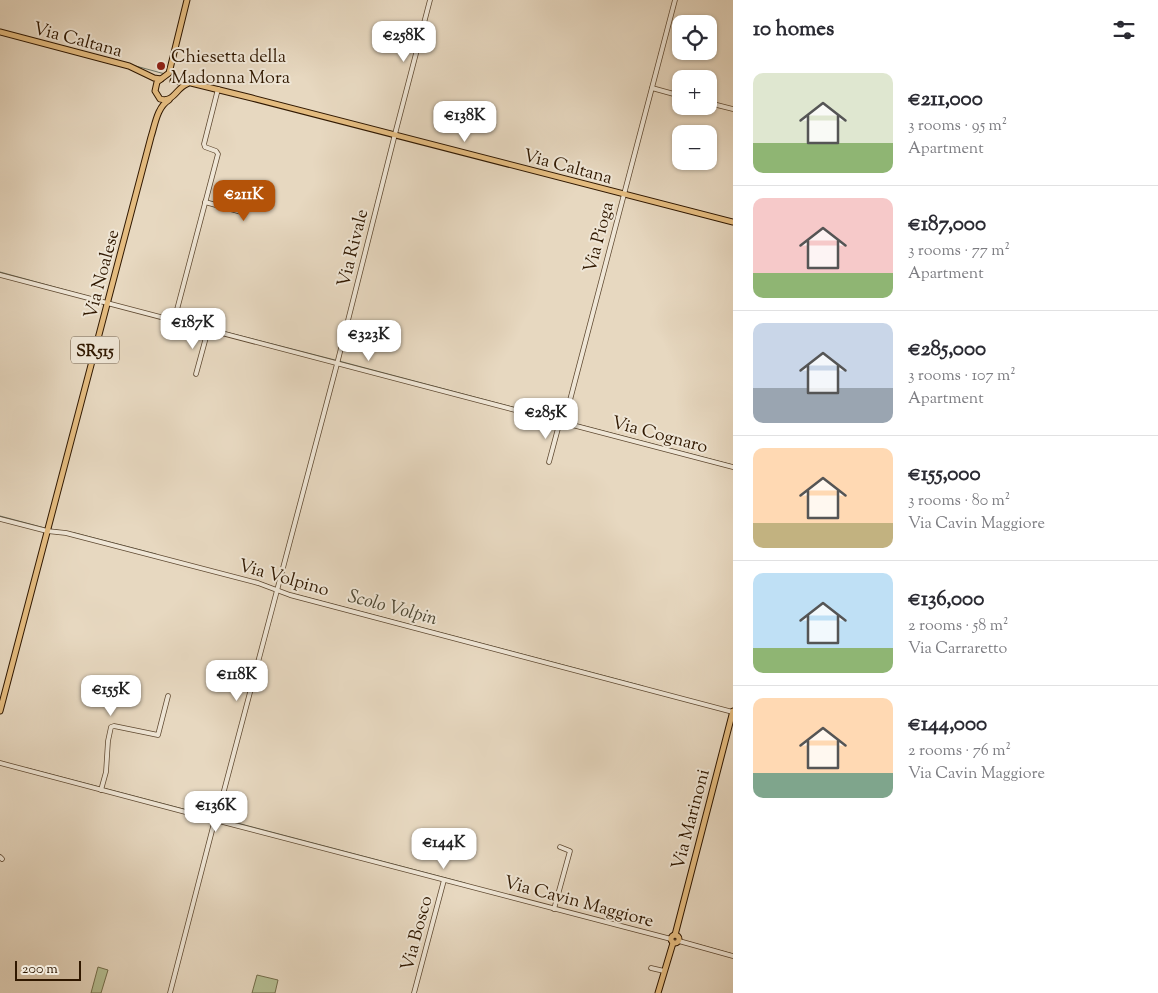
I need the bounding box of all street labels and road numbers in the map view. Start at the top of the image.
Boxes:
street label: Via Caltana [30,17,125,65]
street label: Via Caltana [520,144,615,192]
street label: Via Pioga [578,199,622,276]
street label: Via Rivale [332,207,376,290]
street label: Via Noalese [79,227,127,322]
road number: SR515 [71,336,119,364]
street label: Via Cognaro [608,411,711,461]
street label: Via Volpino [235,554,332,604]
street label: Via Marinoni [666,766,718,873]
street label: Via Cavin Maggiore [501,870,656,935]
street label: Via Bosco [395,893,440,974]

